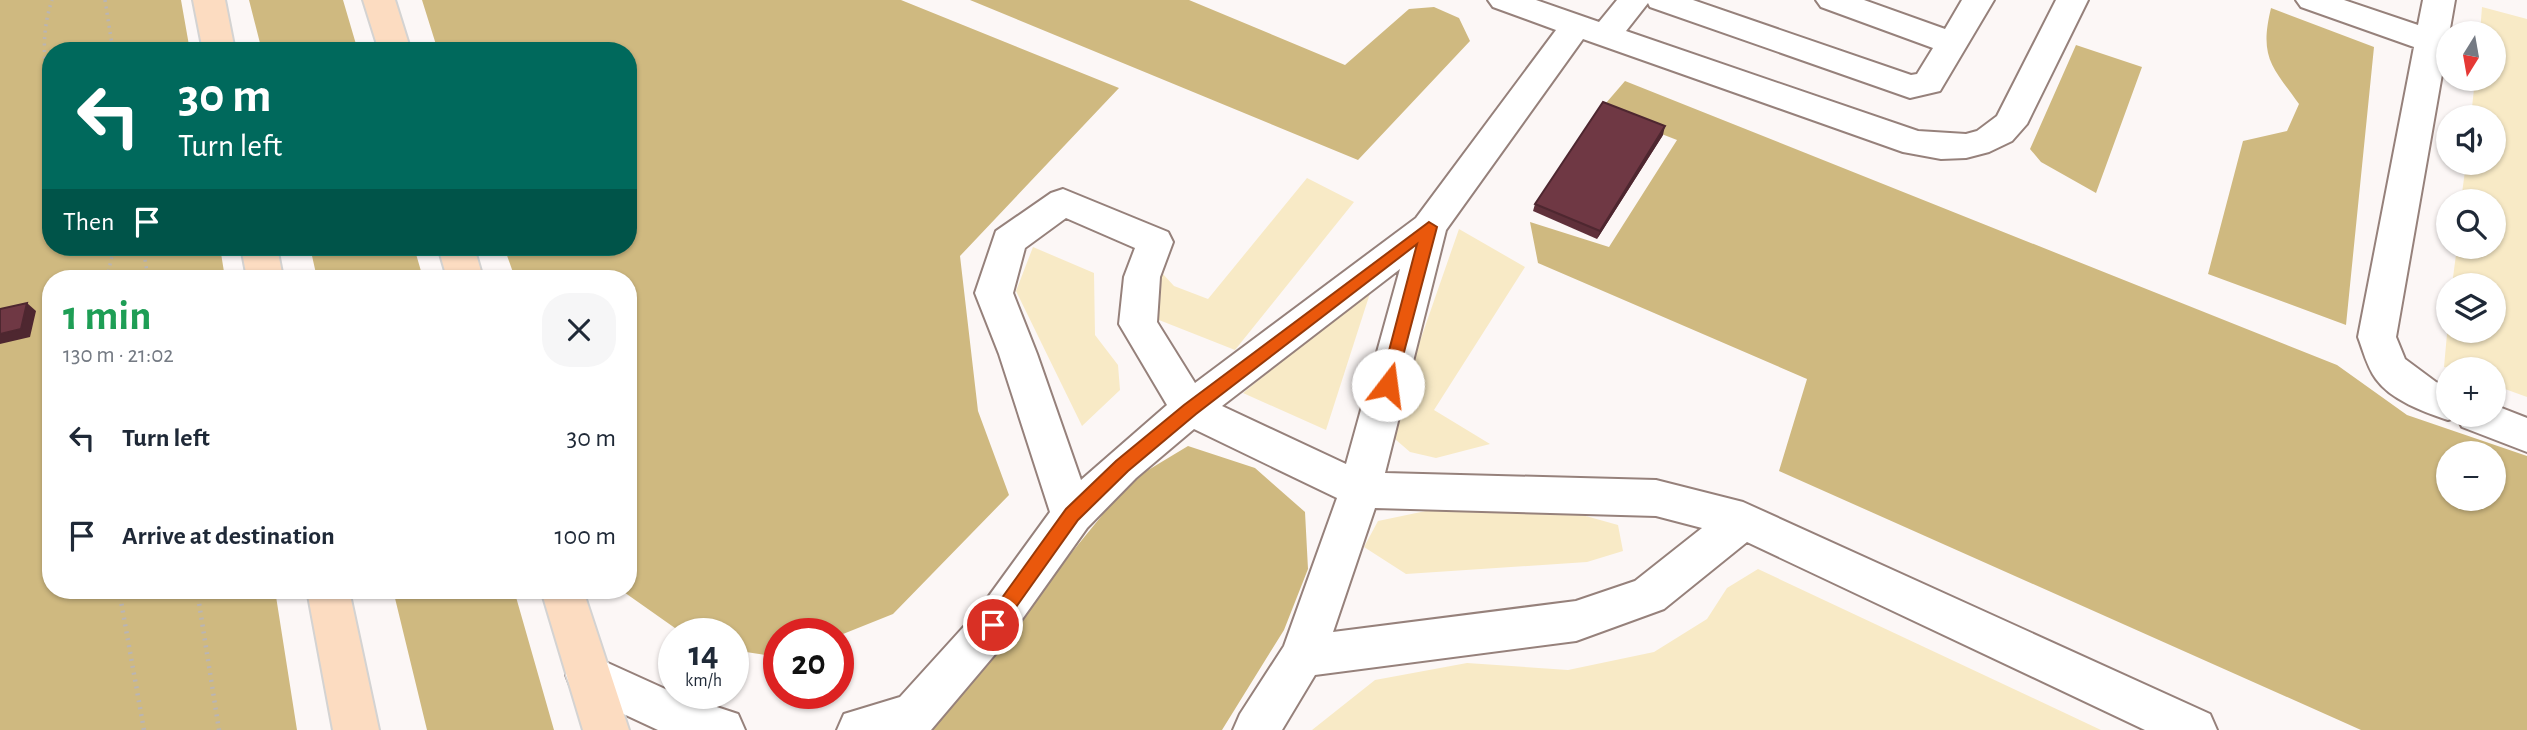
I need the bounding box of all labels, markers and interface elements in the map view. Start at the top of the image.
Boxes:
north arrow [2436,21,2506,91]
map controls [2436,21,2506,511]
icon: left [63,70,154,161]
text: 30 m [178,72,272,121]
button: sound [2436,105,2506,175]
text: Turn left [178,130,282,162]
button: search [2436,189,2506,259]
icon: arrive [128,203,166,241]
text: Then [63,209,114,235]
button: layers [2436,273,2506,343]
button: close [542,293,616,367]
text: 1 min [63,295,152,337]
text: 130 m · 21:02 [63,344,174,367]
position arrow [1351,348,1425,422]
button: + [2436,357,2506,427]
icon: left [63,419,101,457]
text: Turn left [122,425,210,451]
text: 30 m [566,425,616,451]
button: − [2436,441,2506,511]
icon: arrive [63,517,101,555]
text: Arrive at destination [122,523,335,549]
text: 100 m [555,523,616,549]
pin [963,595,1023,655]
icon: arrive [974,606,1012,644]
speed limit sign: 20 [763,618,854,709]
text: 14 [688,637,719,672]
text: km/h [685,672,722,690]

